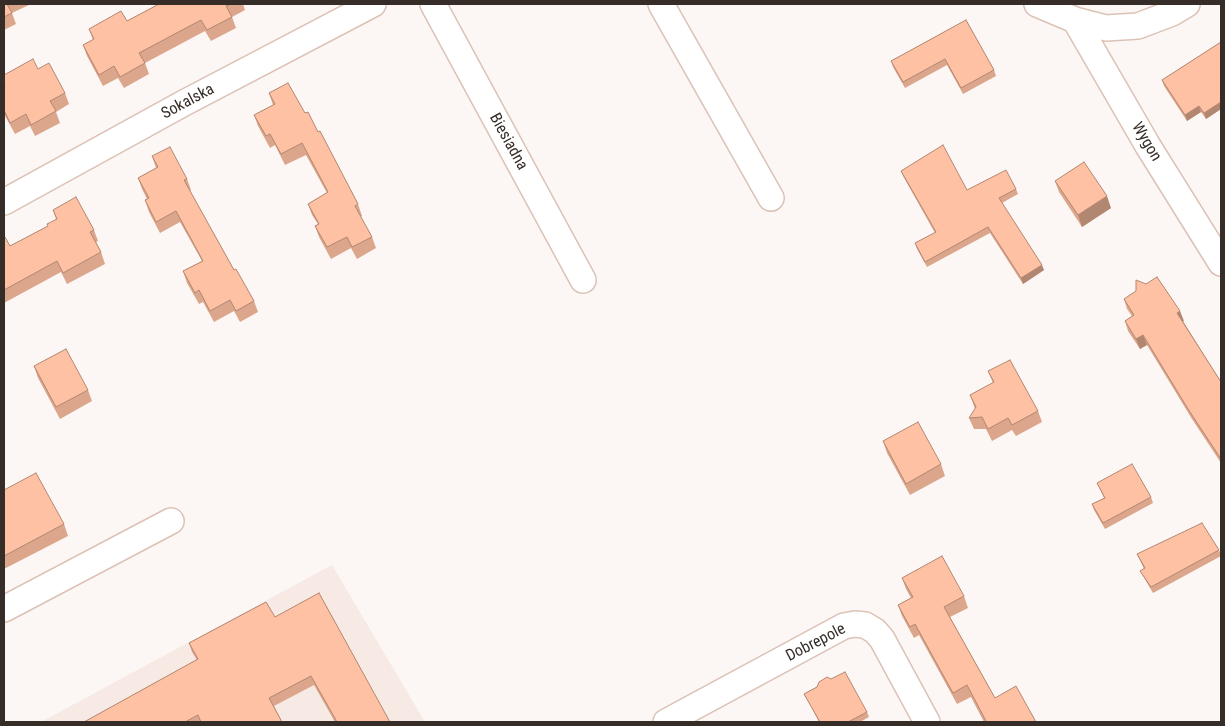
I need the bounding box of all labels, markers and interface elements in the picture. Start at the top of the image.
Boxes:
street label: Sokalska [158,80,218,124]
street label: Biesiadna [485,110,531,174]
street label: Wygon [1127,119,1165,165]
street label: Dobrepole [783,620,849,666]

